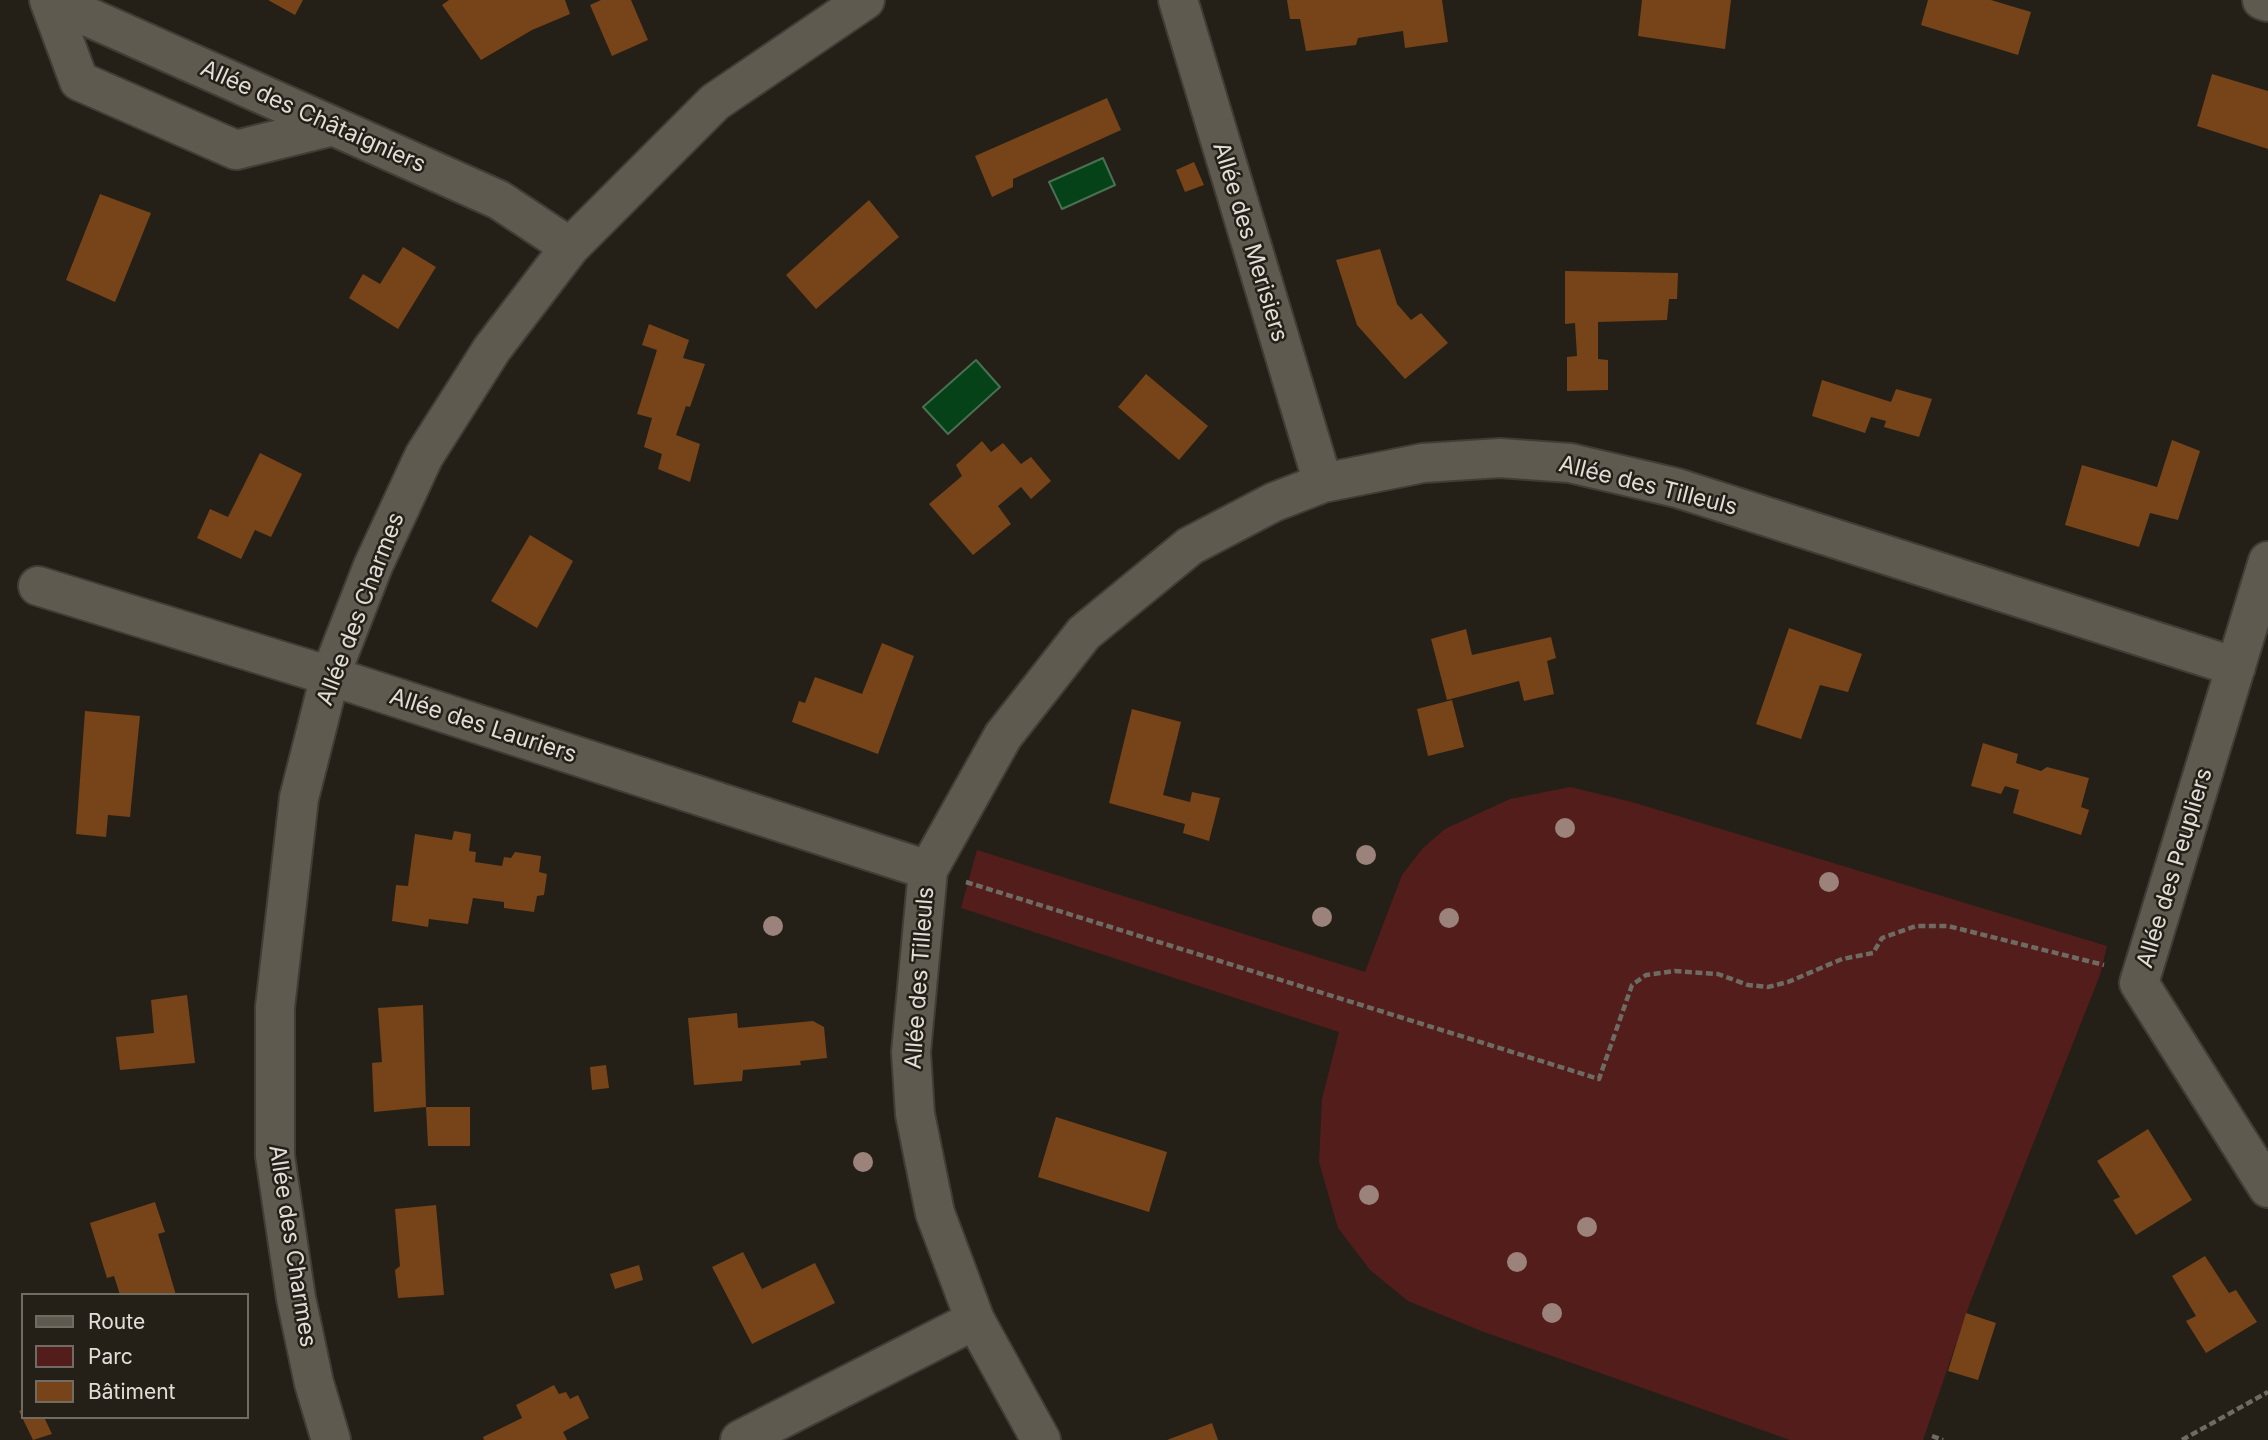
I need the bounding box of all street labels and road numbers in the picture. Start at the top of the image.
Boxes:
street label: Allée des Châtaigniers [196,55,430,179]
street label: Allée des Merisiers [1207,139,1293,345]
street label: Allée des Tilleuls [1556,451,1740,521]
street label: Allée des Charmes [311,509,411,709]
street label: Allée des Lauriers [386,683,580,769]
street label: Allée des Peupliers [2131,765,2219,971]
street label: Allée des Tilleuls [900,886,940,1070]
street label: Allée des Charmes [262,1143,322,1349]

